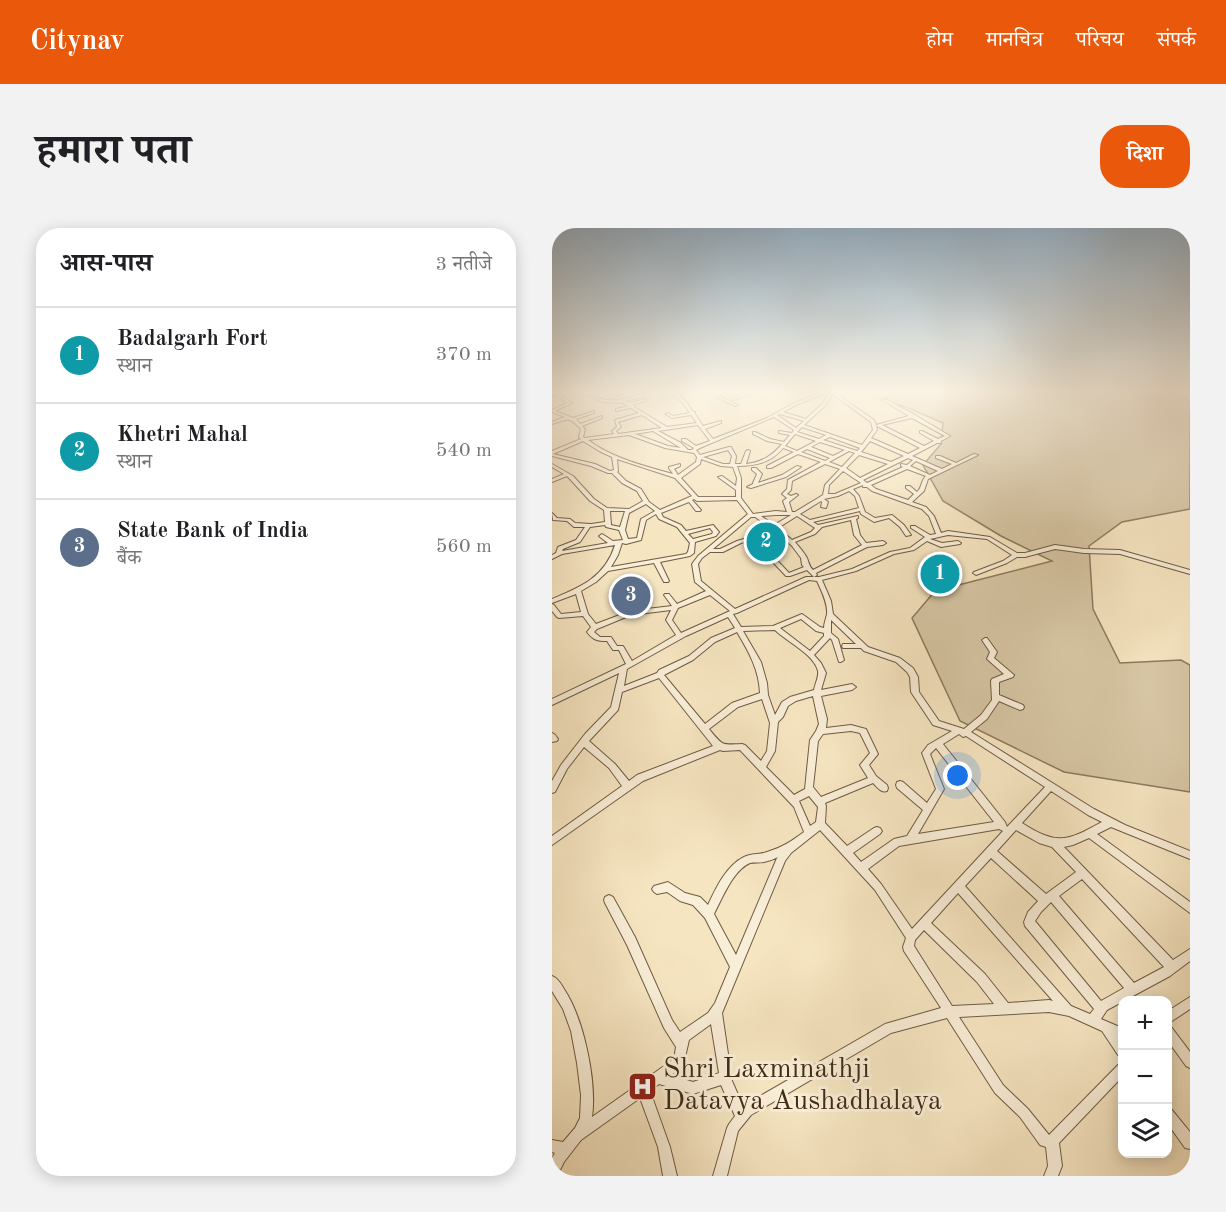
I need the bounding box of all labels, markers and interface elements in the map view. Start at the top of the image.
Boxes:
text: Citynav [30,28,125,56]
text: होम [926,30,953,51]
text: मानचित्र [986,30,1043,51]
text: परिचय [1076,30,1124,51]
text: संपर्क [1157,30,1196,51]
button: दिशा [1100,125,1190,188]
text: हमारा पता [36,131,191,173]
text: आस-पास [60,251,152,277]
text: 3 नतीजे [435,255,492,275]
text: Badalgarh Fort [117,328,267,350]
text: 1 [74,345,85,365]
text: 370 m [436,345,492,365]
text: स्थान [117,357,152,377]
text: Khetri Mahal [117,424,248,446]
text: 2 [74,441,85,461]
text: 540 m [436,441,492,461]
text: स्थान [117,453,152,473]
text: State Bank of India [117,520,308,542]
pin: 2 [746,520,786,564]
text: 3 [74,537,85,557]
text: 560 m [436,537,492,557]
text: बैंक [117,549,141,569]
pin: 1 [920,552,960,596]
pin: 3 [612,574,650,619]
your location [943,761,972,790]
map controls [1118,996,1172,1158]
button: + [1118,996,1172,1050]
button: − [1118,1050,1172,1104]
place label: Shri Laxminathji Datavya Aushadhalaya [663,1056,942,1116]
hospital icon: Shri Laxminathji Datavya Aushadhalaya [626,1070,658,1102]
button: layers [1118,1104,1172,1158]

